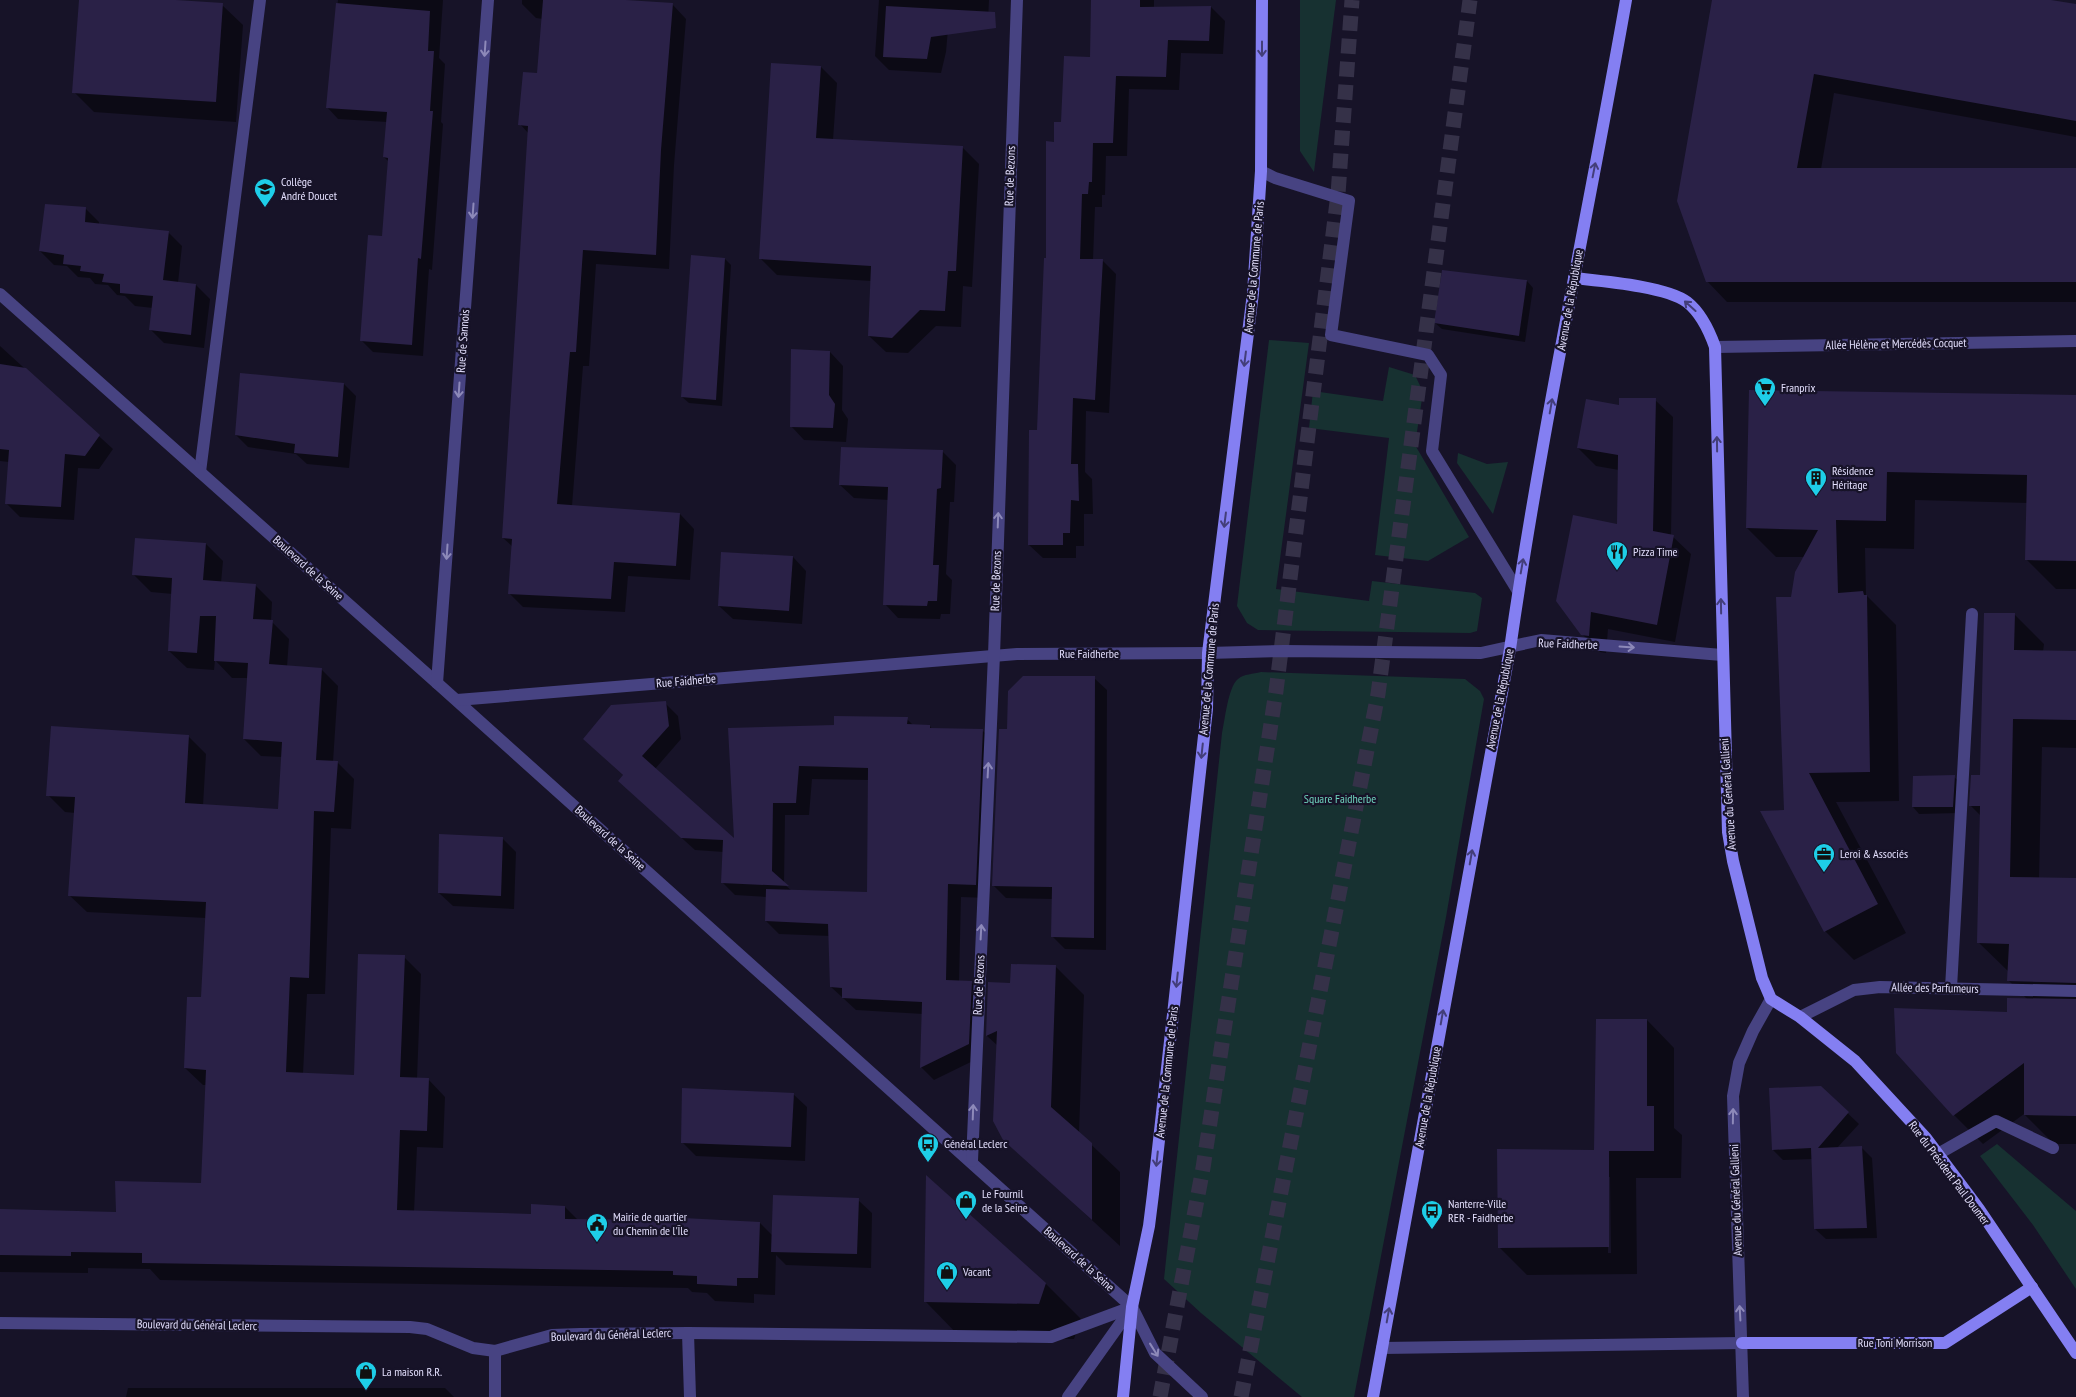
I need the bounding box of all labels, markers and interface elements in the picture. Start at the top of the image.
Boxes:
one-way arrow [480,40,489,56]
one-way arrow [1257,40,1267,56]
street label: Rue de Bezons [1001,146,1018,206]
one-way arrow [1589,162,1599,178]
place label: Collège André Doucet [281,174,338,203]
school or university icon: Collège André Doucet [253,177,277,208]
street label: Avenue de la Commune de Paris [1240,200,1267,333]
one-way arrow [468,202,477,218]
street label: Avenue de la République [1553,248,1586,352]
one-way arrow [1684,300,1697,311]
street label: Rue de Sannois [453,309,472,373]
street label: Allée Hélène et Mercédès Cocquet [1825,335,1967,352]
one-way arrow [1240,351,1250,367]
supermarket icon: Franprix [1753,376,1777,407]
place label: Franprix [1781,380,1815,395]
one-way arrow [454,382,464,398]
one-way arrow [1546,398,1556,414]
one-way arrow [1712,436,1722,452]
place label: Résidence Héritage [1832,463,1873,492]
building icon: Résidence Héritage [1804,466,1828,497]
one-way arrow [993,512,1003,528]
one-way arrow [1220,512,1230,528]
street label: Boulevard de la Seine [270,532,347,603]
restaurant icon: Pizza Time [1605,540,1629,571]
one-way arrow [442,544,452,560]
place label: Pizza Time [1633,544,1677,559]
street label: Rue de Bezons [987,551,1004,611]
one-way arrow [1518,558,1528,574]
one-way arrow [1716,598,1726,614]
street label: Avenue de la Commune de Paris [1195,602,1222,735]
street label: Rue Faidherbe [1538,635,1598,652]
one-way arrow [1619,642,1635,652]
street label: Rue Faidherbe [1059,646,1119,661]
street label: Avenue de la République [1482,647,1517,751]
street label: Rue Faidherbe [656,670,716,691]
street label: Avenue du Général Gallieni [1716,738,1739,850]
one-way arrow [1197,743,1207,759]
one-way arrow [984,762,993,778]
park label: Square Faidherbe [1304,791,1376,806]
street label: Boulevard de la Seine [572,802,649,873]
office icon: Leroi & Associés [1812,842,1836,873]
place label: Leroi & Associés [1840,846,1908,861]
one-way arrow [1467,849,1477,865]
one-way arrow [976,925,986,941]
street label: Rue de Bezons [969,954,988,1016]
one-way arrow [1172,971,1182,987]
street label: Allée des Parfumeurs [1891,979,1979,996]
street label: Avenue de la Commune de Paris [1152,1005,1181,1138]
one-way arrow [1438,1009,1448,1025]
street label: Avenue de la République [1411,1045,1444,1149]
one-way arrow [968,1104,978,1120]
one-way arrow [1728,1108,1738,1124]
street label: Rue du Président Paul Doumer [1906,1118,1994,1228]
bus stop icon: Général Leclerc [916,1132,940,1163]
place label: Général Leclerc [944,1136,1008,1151]
street label: Avenue du Général Gallieni [1726,1144,1745,1256]
one-way arrow [1152,1150,1162,1166]
place label: Le Fournil de la Seine [982,1186,1028,1215]
shop icon: Le Fournil de la Seine [954,1189,978,1220]
place label: Nanterre-Ville RER - Faidherbe [1448,1196,1514,1225]
bus stop icon: Nanterre-Ville RER - Faidherbe [1420,1199,1444,1230]
place label: Mairie de quartier du Chemin de l'Île [613,1209,688,1238]
public building icon: Mairie de quartier du Chemin de l'Île [585,1212,609,1243]
street label: Boulevard de la Seine [1041,1223,1118,1294]
shop icon: Vacant [935,1260,959,1291]
place label: Vacant [962,1264,991,1279]
one-way arrow [1736,1306,1745,1322]
one-way arrow [1384,1307,1394,1323]
street label: Boulevard du Général Leclerc [137,1316,258,1333]
street label: Boulevard du Général Leclerc [551,1325,672,1344]
street label: Rue Toni Morrison [1858,1335,1932,1350]
one-way arrow [1149,1343,1160,1357]
shop icon: La maison R.R. [354,1360,378,1391]
place label: La maison R.R. [382,1364,442,1379]

